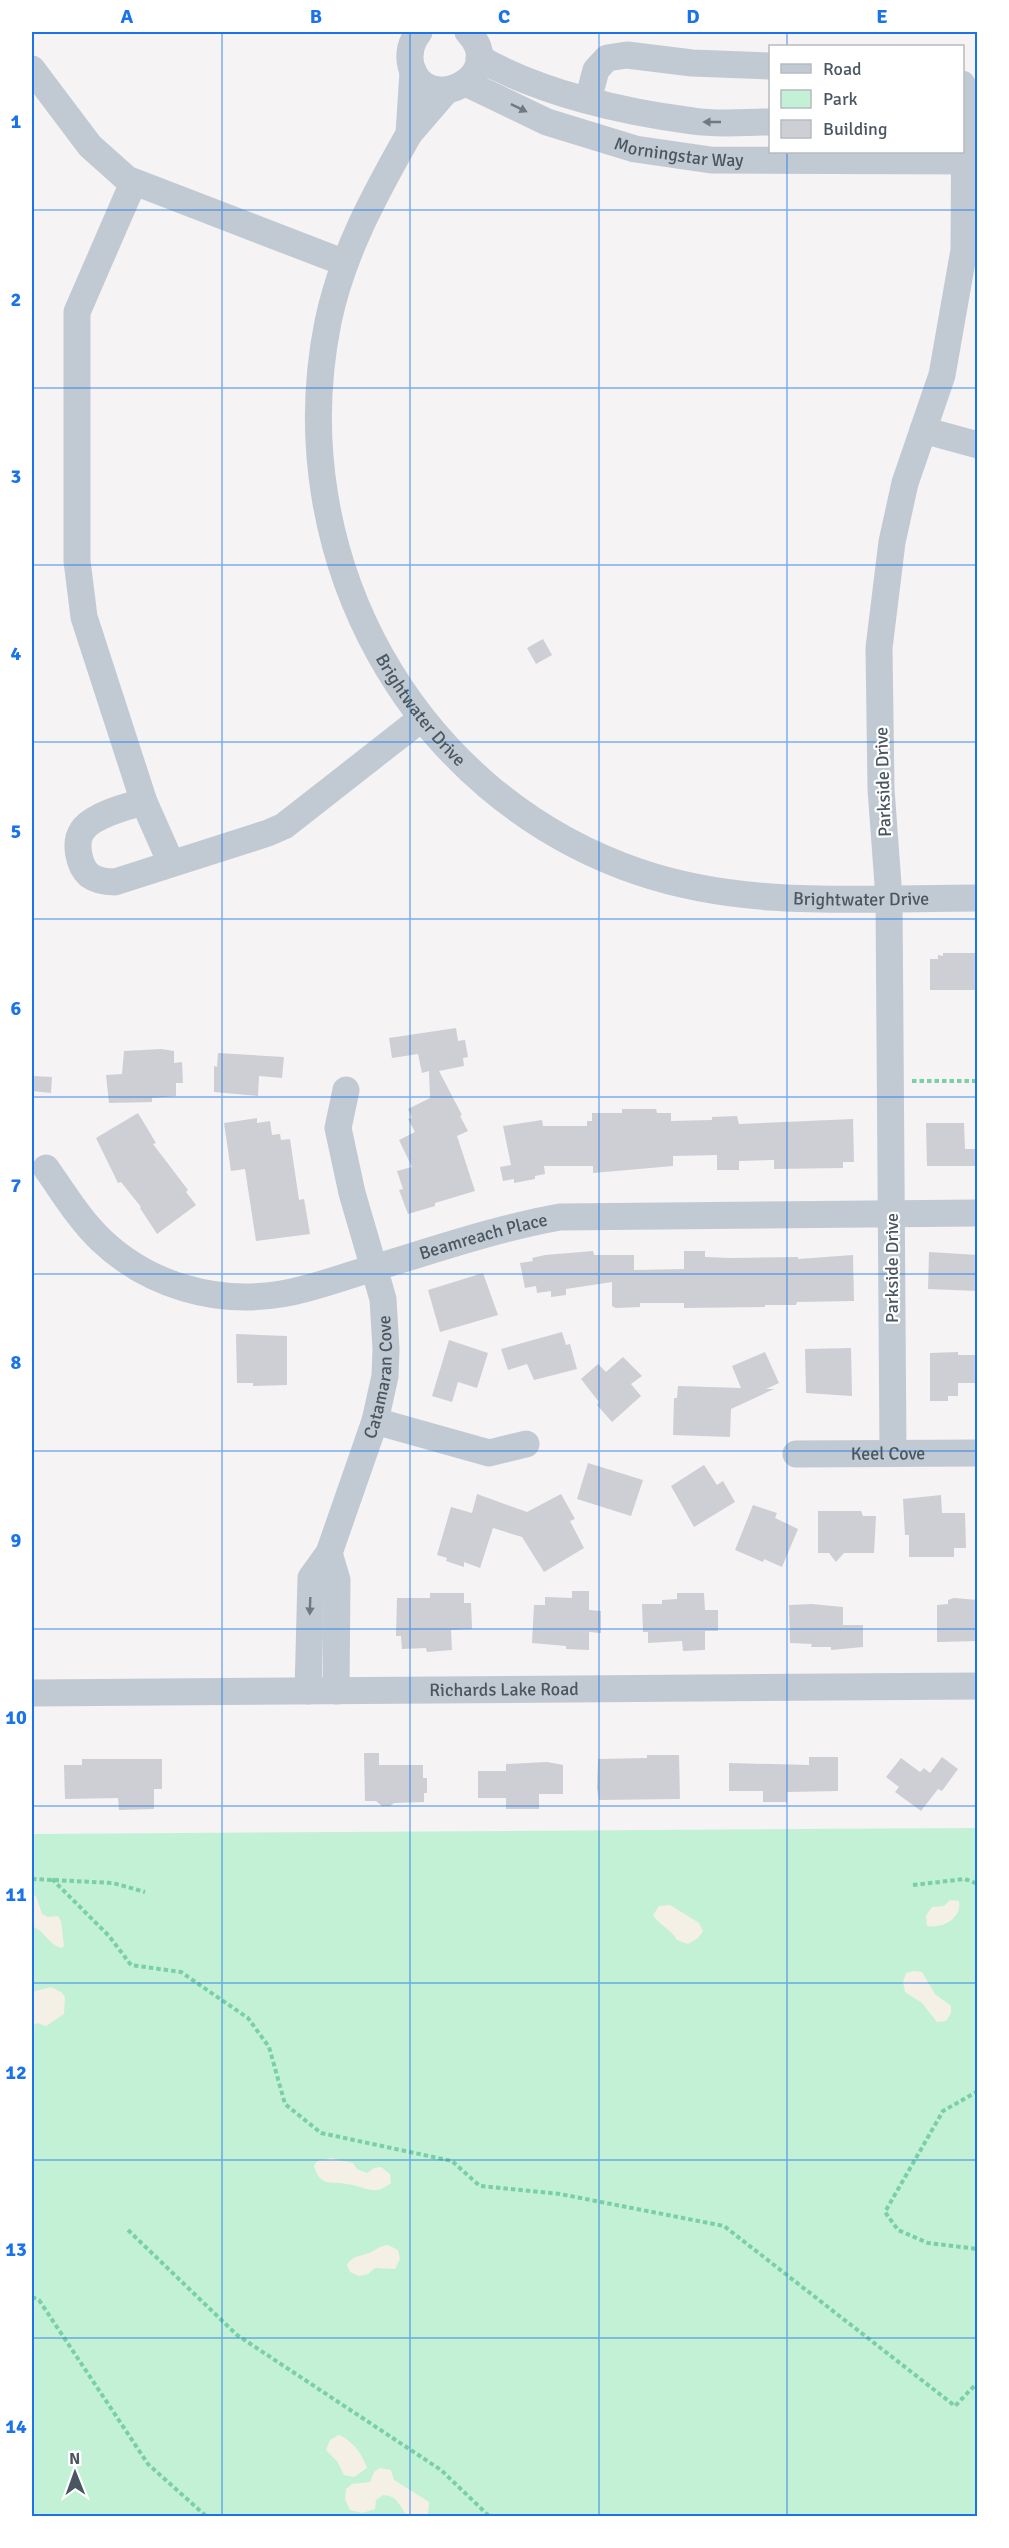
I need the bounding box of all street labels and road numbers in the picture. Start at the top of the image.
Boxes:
street label: Morningstar Way [611,132,744,171]
street label: Brightwater Drive [371,650,470,771]
street label: Parkside Drive [870,727,896,837]
street label: Brightwater Drive [793,887,929,911]
street label: Beamreach Place [416,1209,549,1264]
street label: Parkside Drive [881,1213,903,1323]
street label: Catamaran Cove [359,1315,397,1442]
street label: Keel Cove [851,1442,925,1465]
street label: Richards Lake Road [429,1678,579,1701]

